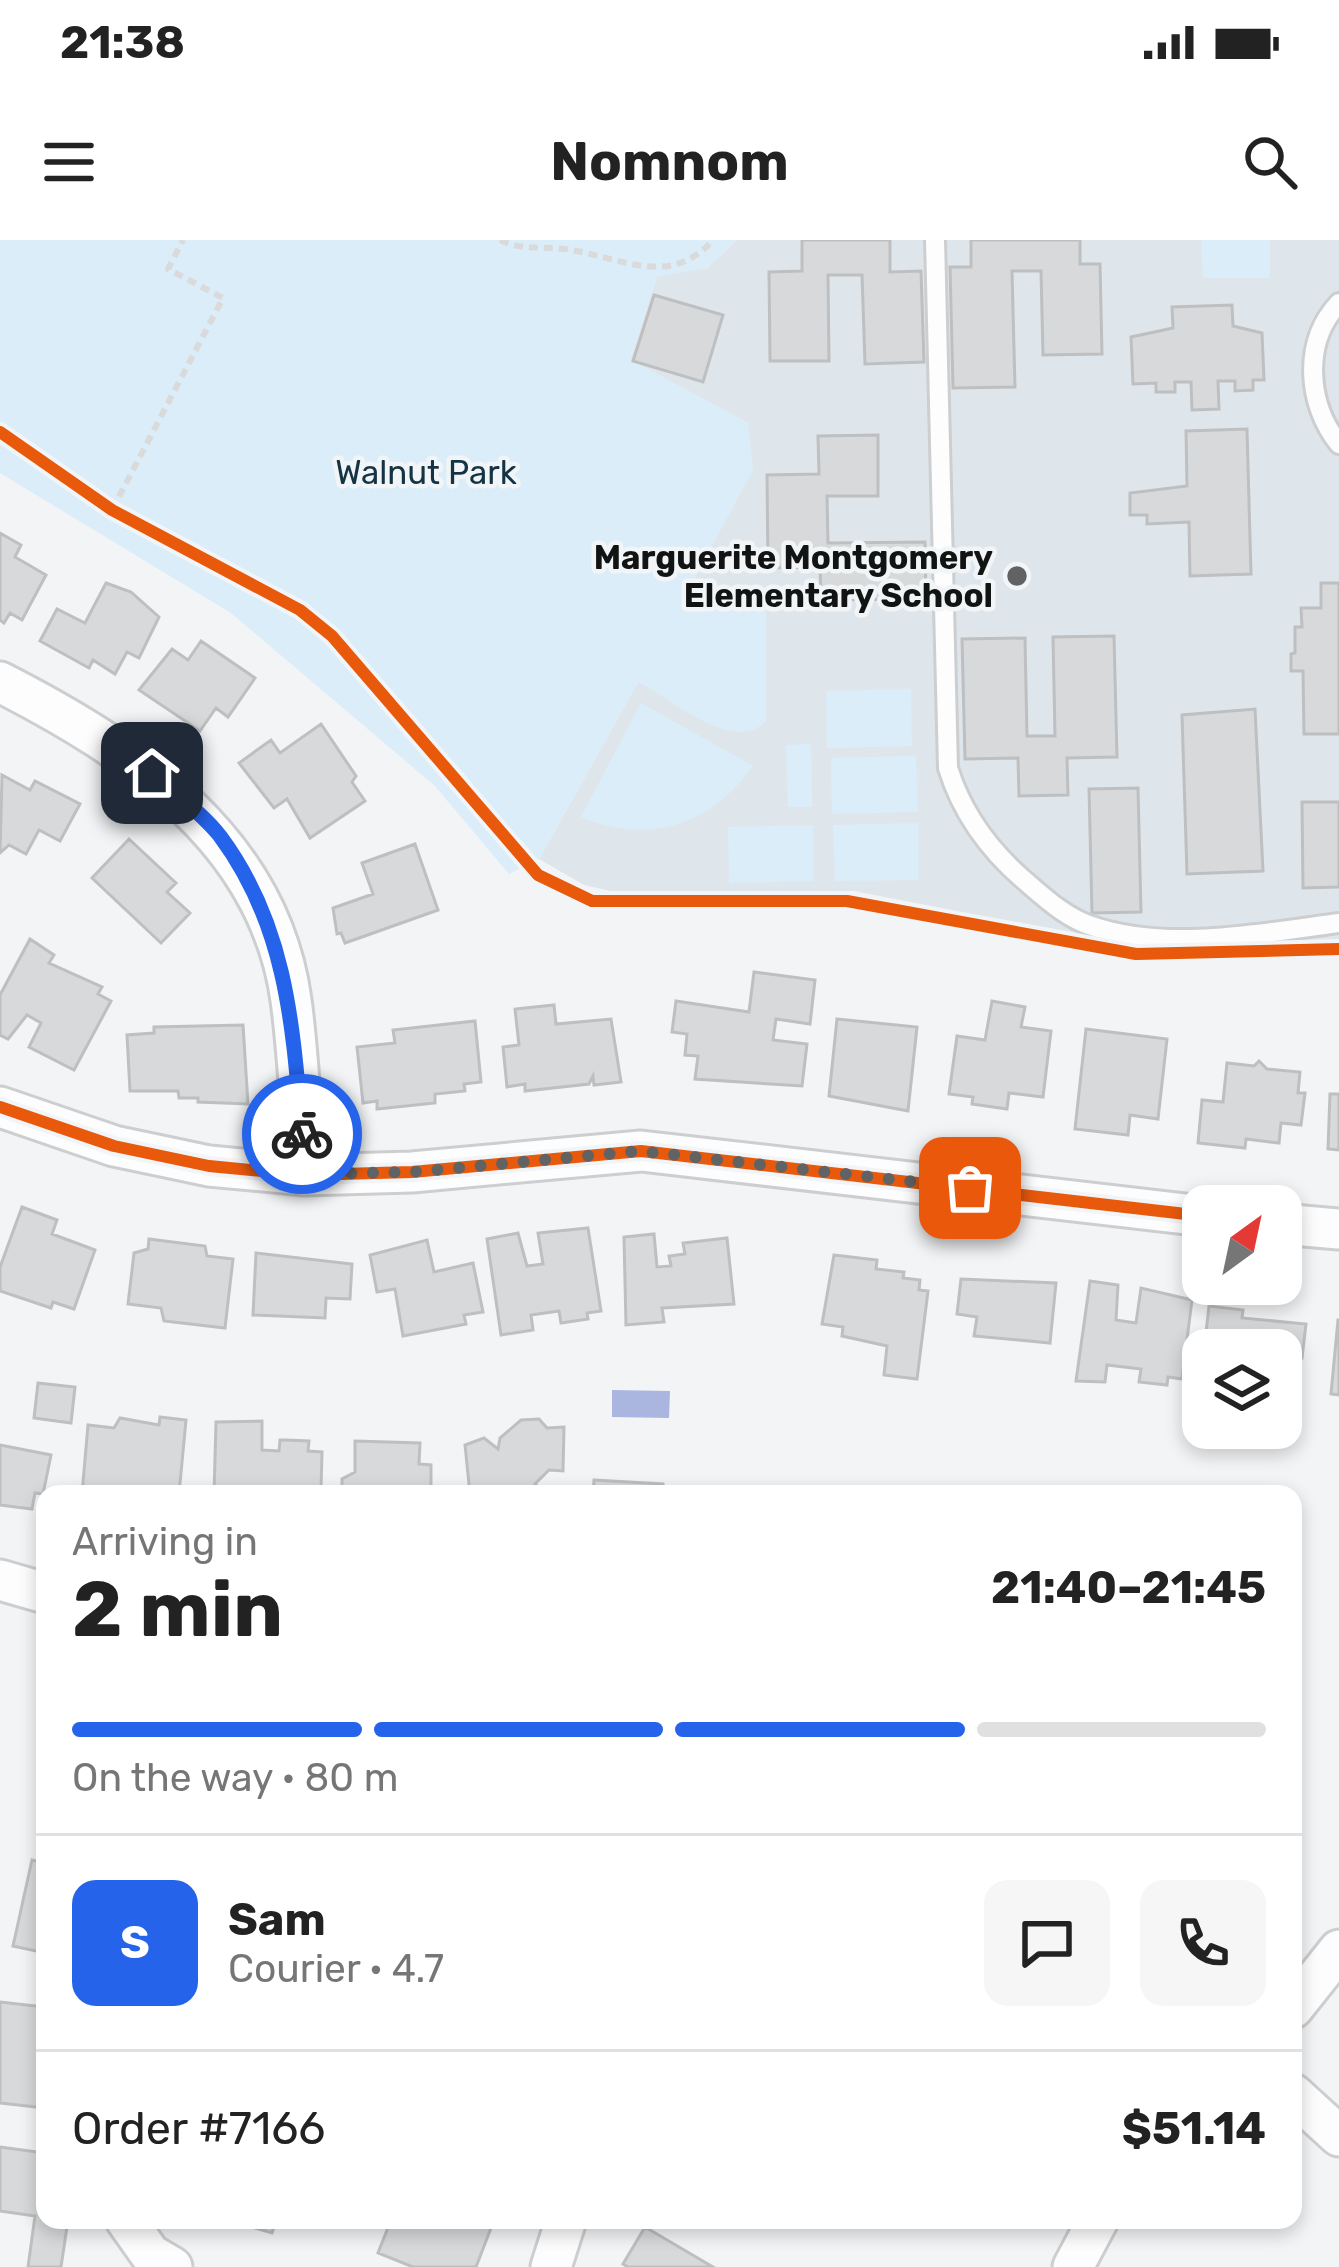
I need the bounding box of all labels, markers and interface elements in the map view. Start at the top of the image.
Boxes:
text: 21:38 [60,16,185,69]
icon: menu [36,129,102,195]
icon: search [1237,129,1303,195]
text: Nomnom [550,130,789,194]
park label: Walnut Park [335,453,517,492]
place label: Marguerite Montgomery Elementary School [594,538,993,615]
marker: Marguerite Montgomery Elementary School [1004,563,1030,589]
pin [101,722,203,824]
icon: home [119,740,185,806]
courier [242,1074,362,1194]
icon: bike [269,1101,335,1167]
pin [919,1137,1021,1239]
icon: bag [937,1155,1003,1221]
north arrow [1182,1185,1302,1305]
map controls [1182,1185,1302,1449]
button: layers [1182,1329,1302,1449]
text: Arriving in [72,1519,258,1565]
text: 21:40–21:45 [991,1561,1266,1614]
text: 2 min [72,1563,283,1656]
text: On the way · 80 m [72,1755,398,1801]
button: chat [984,1880,1110,2006]
button: phone [1140,1880,1266,2006]
text: Sam [228,1893,326,1946]
text: S [120,1916,150,1969]
text: Courier · 4.7 [228,1946,444,1992]
text: Order #7166 [72,2102,325,2155]
text: $51.14 [1122,2102,1266,2155]

